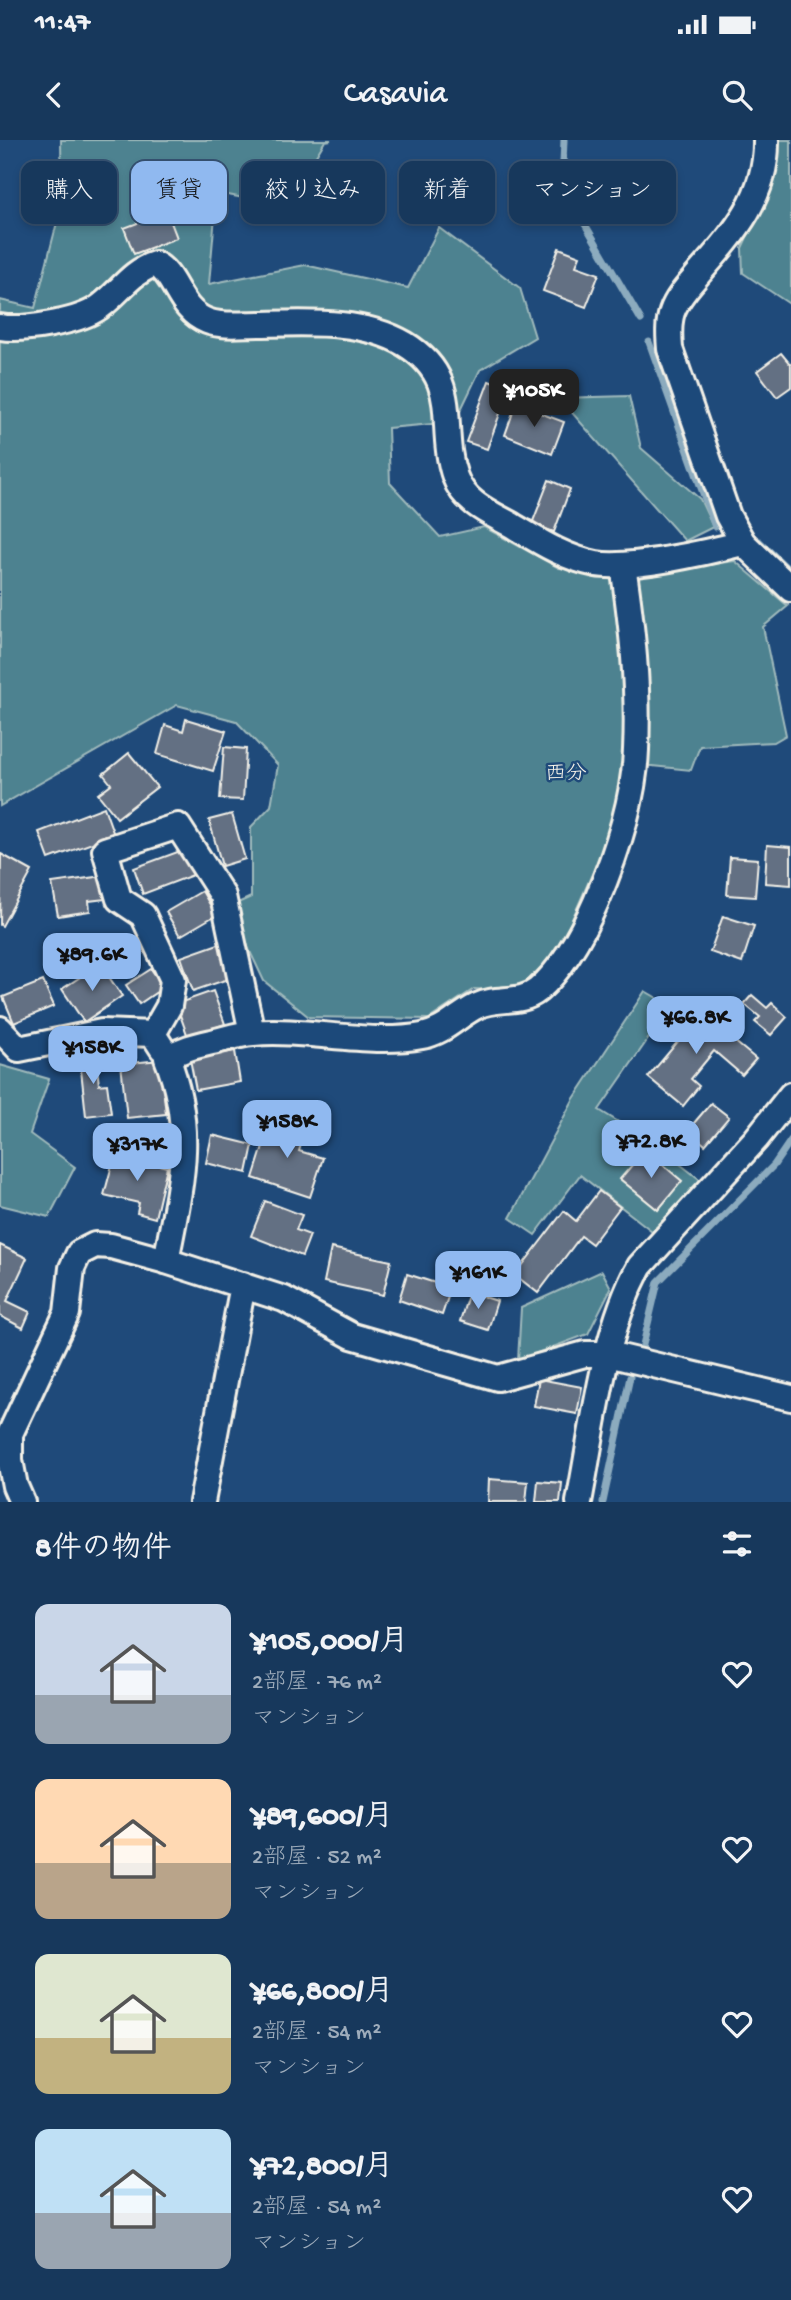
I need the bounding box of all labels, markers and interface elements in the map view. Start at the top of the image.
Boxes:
text: 11:47 [35,9,90,40]
icon: back [35,76,73,114]
text: Casavia [344,76,447,114]
icon: search [718,76,756,114]
chip: 購入 [21,161,117,224]
chip: 賃貸 [131,161,227,224]
chip: 絞り込み [241,161,385,224]
chip: 新着 [399,161,495,224]
chip: マンション [509,161,676,224]
pin: ¥105K [485,370,583,429]
text: ¥105K [505,378,563,405]
district label: 西分 [545,762,587,788]
pin: ¥89.6K [35,934,149,993]
text: ¥89.6K [59,942,125,969]
pin: ¥66.8K [639,996,753,1056]
text: ¥66.8K [663,1005,729,1032]
pin: ¥158K [44,1026,142,1086]
text: ¥158K [64,1035,122,1062]
pin: ¥158K [238,1100,336,1160]
text: ¥158K [258,1109,316,1136]
pin: ¥72.8K [594,1121,708,1180]
pin: ¥317K [88,1124,186,1183]
text: ¥72.8K [618,1129,684,1156]
text: ¥317K [109,1132,165,1159]
pin: ¥161K [429,1252,527,1311]
text: ¥161K [451,1260,505,1287]
icon: filters [718,1525,756,1563]
text: 8件の物件 [35,1533,171,1568]
text: ¥105,000/月 [252,1626,409,1661]
icon: home [91,1632,175,1716]
icon: heart [718,1655,756,1693]
text: 2部屋 · 76 m² [252,1670,382,1697]
text: マンション [252,1706,366,1733]
text: ¥89,600/月 [252,1801,393,1836]
icon: home [91,1807,175,1891]
icon: heart [718,1830,756,1868]
text: 2部屋 · 52 m² [252,1845,382,1872]
text: マンション [252,1881,366,1908]
text: ¥66,800/月 [252,1976,393,2011]
icon: home [91,1982,175,2066]
icon: heart [718,2005,756,2043]
text: 2部屋 · 54 m² [252,2020,381,2047]
text: マンション [252,2056,366,2083]
text: ¥72,800/月 [252,2151,393,2186]
icon: home [91,2157,175,2241]
icon: heart [718,2180,756,2218]
text: 2部屋 · 54 m² [252,2195,381,2222]
text: マンション [252,2231,366,2258]

